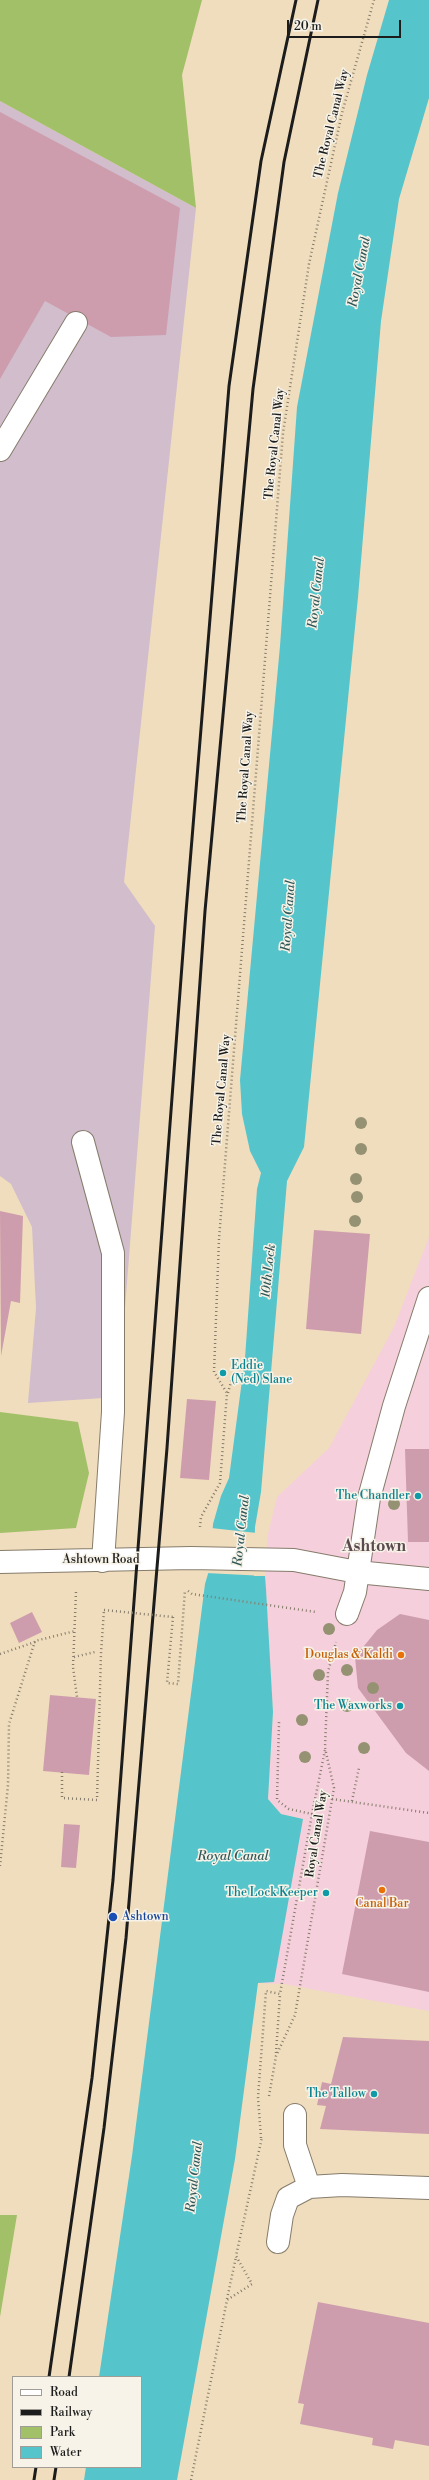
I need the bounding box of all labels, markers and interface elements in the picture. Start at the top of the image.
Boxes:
scale bar [289,12,403,38]
text: 20 m [294,19,322,34]
street label: The Royal Canal Way [311,68,353,180]
water label: Royal Canal [346,235,374,309]
street label: The Royal Canal Way [262,388,288,500]
water label: Royal Canal [306,557,328,629]
street label: The Royal Canal Way [235,711,257,823]
water label: Royal Canal [279,880,299,952]
street label: The Royal Canal Way [210,1034,234,1146]
water label: 10th Lock [258,1243,280,1299]
place label: Eddie (Ned) Slane [231,1359,292,1387]
marker: Eddie (Ned) Slane [218,1368,228,1378]
place label: The Chandler [336,1489,410,1503]
marker: The Chandler [413,1491,423,1501]
water label: Royal Canal [231,1495,253,1567]
district label: Ashtown [342,1537,406,1557]
street label: Ashtown Road [63,1553,139,1567]
place label: Douglas & Kaldi [305,1648,393,1662]
marker: Douglas & Kaldi [396,1650,406,1660]
place label: The Waxworks [314,1699,392,1713]
marker: The Waxworks [395,1701,405,1711]
street label: Royal Canal Way [303,1789,331,1879]
water label: Royal Canal [197,1849,269,1865]
marker: Canal Bar [377,1885,387,1895]
place label: The Lock Keeper [226,1886,318,1900]
marker: The Lock Keeper [321,1888,331,1898]
place label: Canal Bar [355,1897,409,1911]
place label: Ashtown [122,1910,169,1924]
marker: Ashtown [107,1911,119,1923]
place label: The Tallow [306,2087,366,2101]
marker: The Tallow [369,2089,379,2099]
water label: Royal Canal [184,2141,206,2213]
legend [12,2376,142,2468]
text: Road [50,2385,78,2400]
text: Railway [50,2405,92,2420]
text: Park [50,2425,75,2440]
text: Water [50,2445,82,2460]

